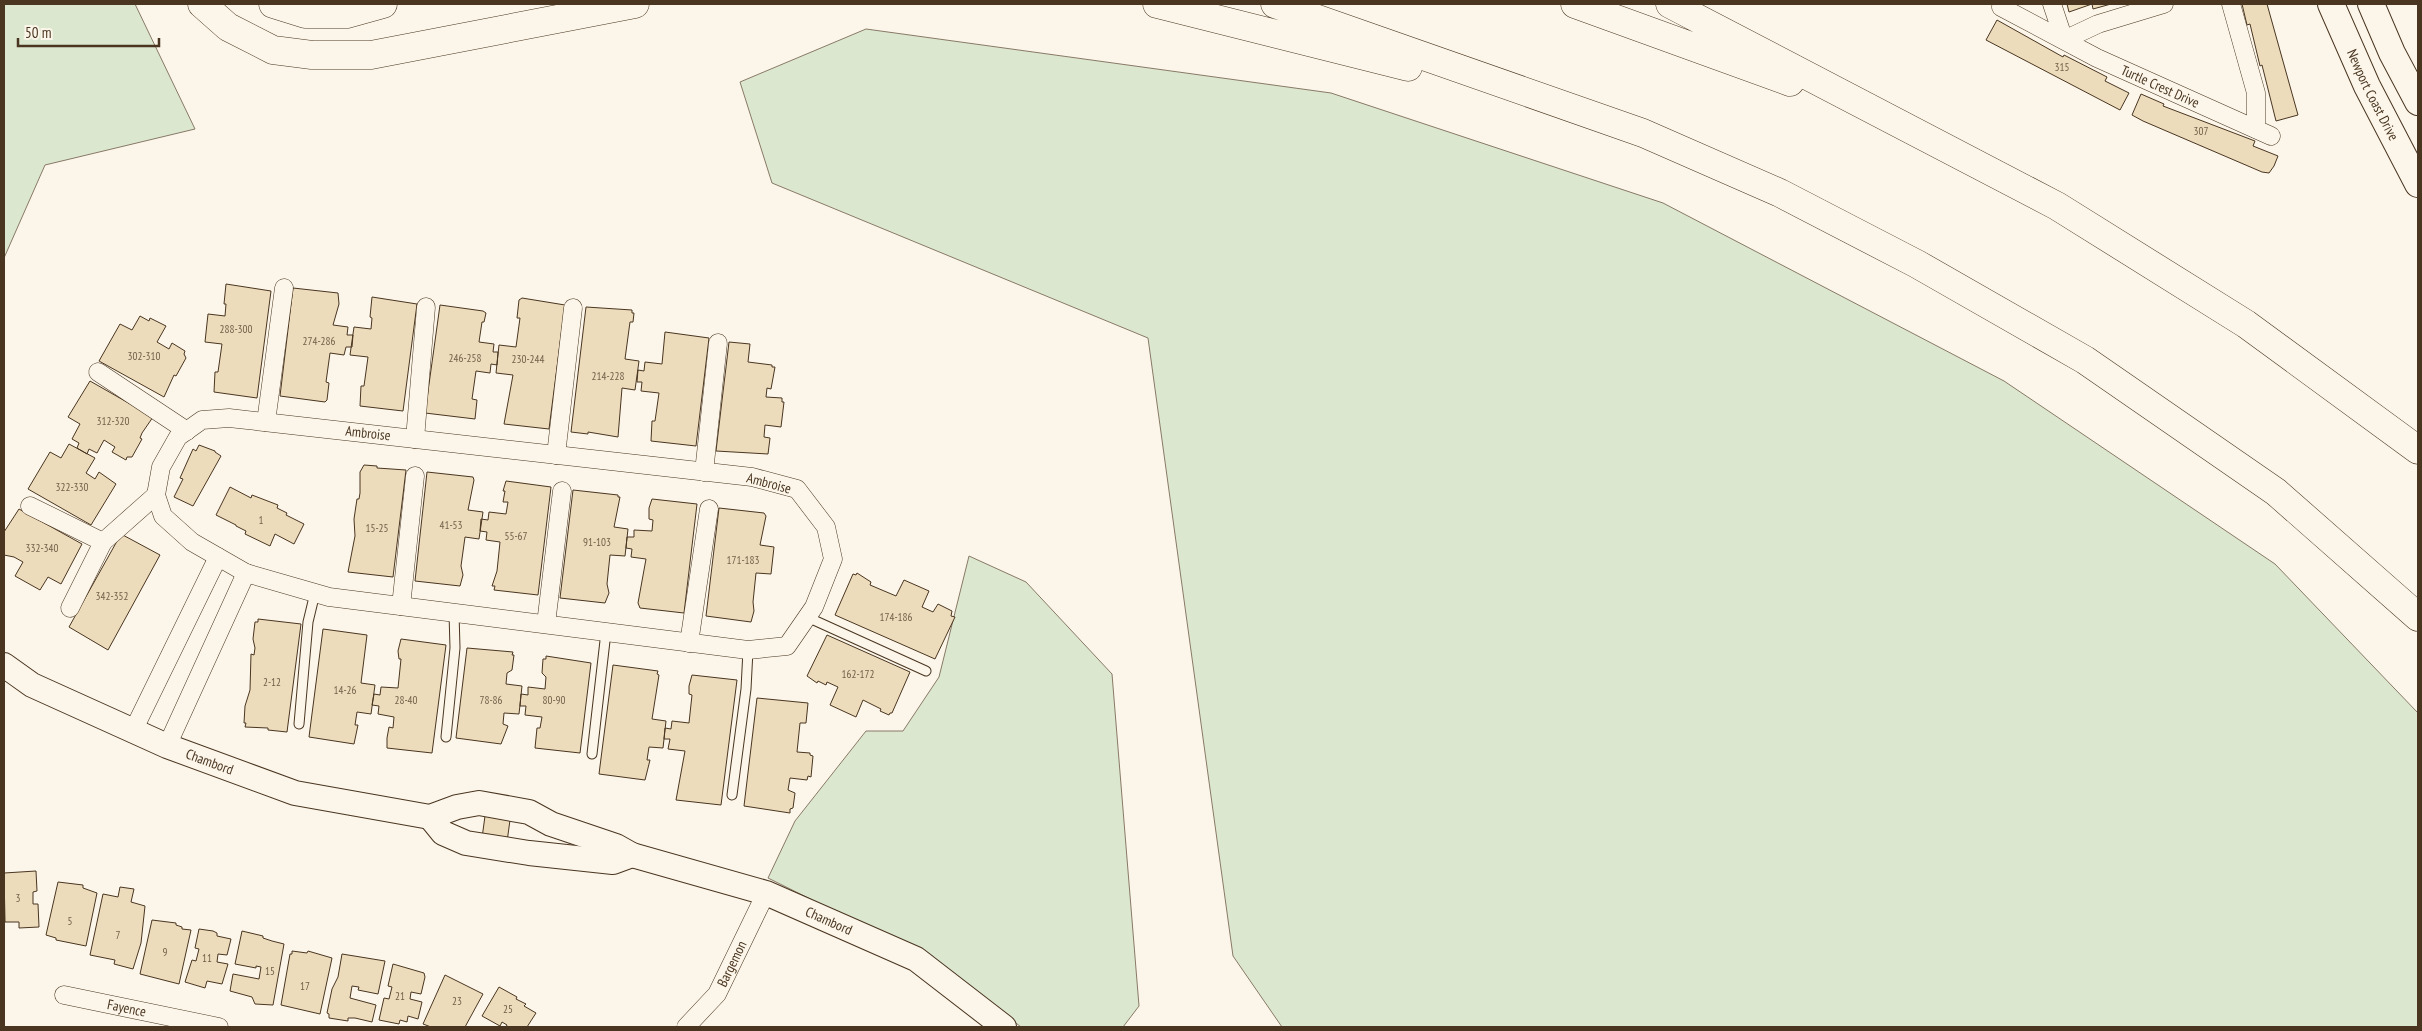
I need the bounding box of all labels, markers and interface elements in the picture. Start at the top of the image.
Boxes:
scale bar [18,15,159,47]
text: 50 m [25,23,51,42]
street label: Newport Coast Drive [2343,46,2403,144]
house number: 315 [2055,60,2069,74]
street label: Turtle Crest Drive [2118,61,2202,112]
house number: 307 [2194,124,2208,138]
house number: 288-300 [220,322,252,336]
house number: 274-286 [303,334,335,348]
house number: 302-310 [128,349,160,363]
house number: 246-258 [449,351,481,365]
house number: 230-244 [512,352,544,366]
house number: 214-228 [592,369,624,383]
house number: 312-320 [97,414,129,428]
street label: Ambroise [345,422,392,444]
street label: Ambroise [745,468,793,498]
house number: 322-330 [56,480,88,494]
house number: 1 [259,513,264,527]
house number: 41-53 [439,518,463,532]
house number: 15-25 [365,521,389,535]
house number: 55-67 [504,529,528,543]
house number: 91-103 [583,535,611,549]
house number: 332-340 [26,541,58,555]
house number: 171-183 [727,553,759,567]
house number: 342-352 [96,589,128,603]
house number: 174-186 [880,610,912,624]
house number: 162-172 [842,667,874,681]
house number: 2-12 [263,675,281,689]
house number: 14-26 [333,683,357,697]
house number: 28-40 [394,693,418,707]
house number: 78-86 [479,693,503,707]
house number: 80-90 [542,693,566,707]
street label: Chambord [183,745,236,779]
house number: 3 [16,891,21,905]
street label: Chambord [803,902,855,939]
house number: 5 [68,914,73,928]
house number: 7 [116,928,121,942]
street label: Bargemon [713,938,751,990]
house number: 9 [163,945,168,959]
house number: 11 [202,951,212,965]
house number: 15 [265,964,275,978]
house number: 17 [300,979,310,993]
house number: 21 [395,989,405,1003]
house number: 23 [452,994,462,1008]
street label: Fayence [106,995,148,1021]
house number: 25 [503,1002,513,1016]

